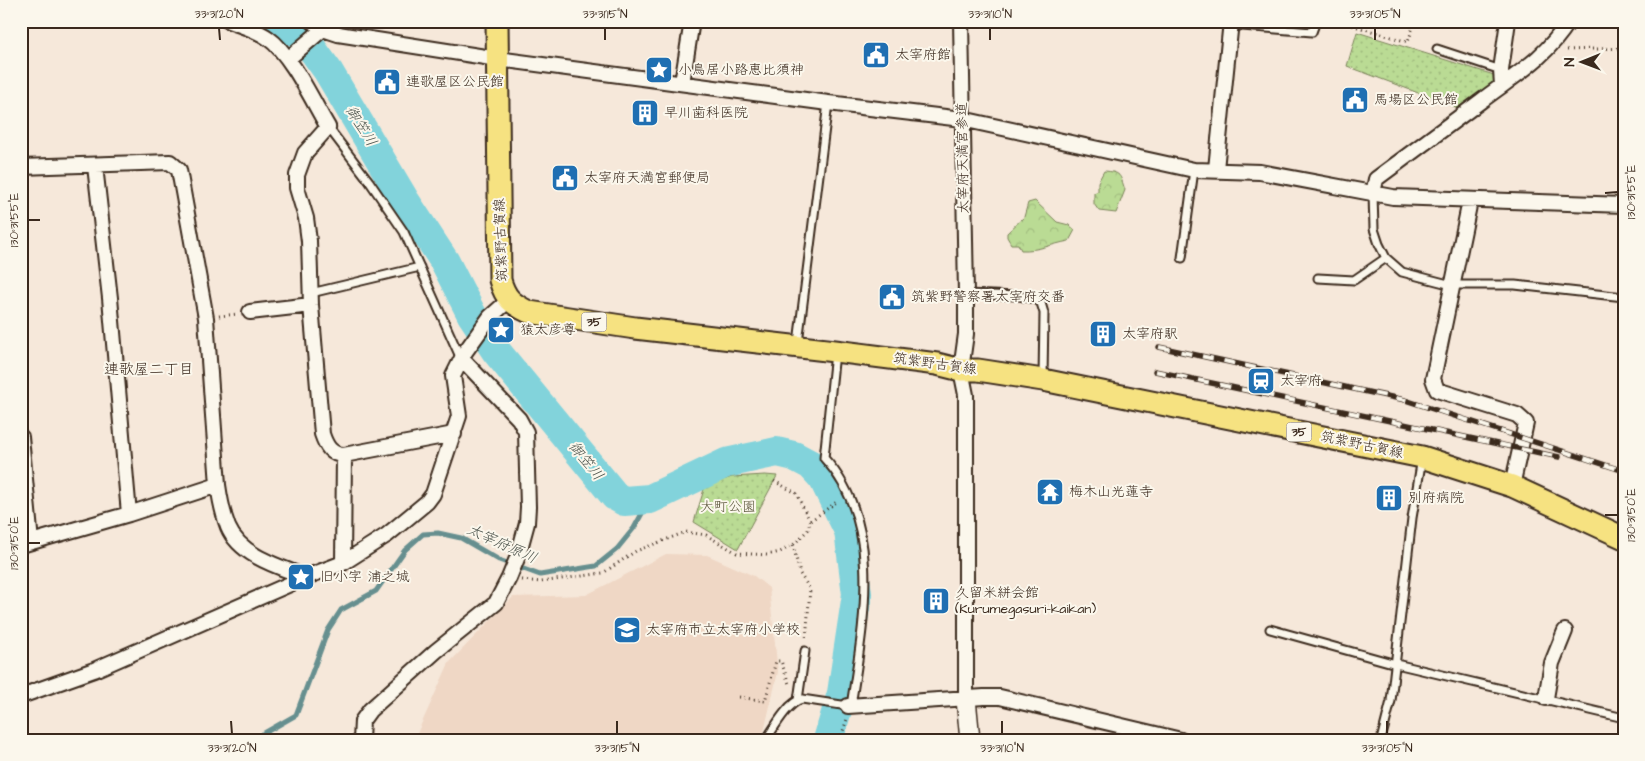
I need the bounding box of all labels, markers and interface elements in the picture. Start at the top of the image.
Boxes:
text: 33°31'20"N [194,6,244,23]
text: 33°31'15"N [583,6,628,23]
text: 33°31'10"N [968,6,1012,23]
text: 33°31'05"N [1350,6,1401,23]
north arrow [1558,38,1608,88]
public building icon: 太宰府館 [861,40,891,70]
place label: 太宰府館 [895,45,951,65]
place icon: 小鳥居小路恵比須神 [644,55,674,85]
text: N [1560,57,1580,67]
place label: 小鳥居小路恵比須神 [678,60,804,80]
public building icon: 連歌屋区公民館 [372,67,402,97]
place label: 連歌屋区公民館 [406,72,504,92]
public building icon: 馬場区公民館 [1340,85,1370,115]
place label: 馬場区公民館 [1374,90,1458,110]
building icon: 早川歯科医院 [630,98,660,128]
water label: 御笠川 [340,101,382,151]
street label: 太宰府天満宮参道 [952,102,974,214]
place label: 早川歯科医院 [664,103,748,123]
public building icon: 太宰府天満宮郵便局 [550,163,580,193]
text: 130°31'55"E [1623,165,1640,219]
place label: 太宰府天満宮郵便局 [584,168,710,188]
text: 130°31'55"E [6,193,23,247]
street label: 筑紫野古賀線 [490,198,512,282]
public building icon: 筑紫野警察署太宰府交番 [877,282,907,312]
place label: 筑紫野警察署太宰府交番 [911,287,1065,307]
road number: 35 [582,313,606,332]
place icon: 猿太彦尊 [486,315,516,345]
building icon: 太宰府駅 [1088,319,1118,349]
place label: 猿太彦尊 [520,320,576,340]
place label: 太宰府駅 [1122,324,1178,344]
street label: 筑紫野古賀線 [892,348,978,380]
district label: 連歌屋二丁目 [104,359,194,380]
station icon: 太宰府 [1246,366,1276,396]
place label: 太宰府 [1280,371,1322,391]
road number: 35 [1286,422,1312,442]
street label: 筑紫野古賀線 [1319,426,1405,464]
water label: 御笠川 [564,437,608,485]
temple icon: 梅木山光蓮寺 [1035,477,1065,507]
place label: 梅木山光蓮寺 [1069,482,1153,502]
building icon: 別府病院 [1374,483,1404,513]
place label: 別府病院 [1408,488,1464,508]
text: 130°31'50"E [1623,488,1640,542]
park label: 大町公園 [700,497,756,517]
text: 130°31'50"E [6,516,23,570]
water label: 太宰府原川 [463,519,541,569]
place icon: 旧小字 浦之城 [286,562,316,592]
place label: 旧小字 浦之城 [320,567,410,587]
place label: 久留米絣会館 (Kurumegasuri-kaikan) [955,583,1096,619]
building icon: 久留米絣会館 (Kurumegasuri-kaikan) [921,586,951,616]
school or university icon: 太宰府市立太宰府小学校 [612,615,642,645]
place label: 太宰府市立太宰府小学校 [646,620,800,640]
text: 33°31'20"N [207,740,257,757]
text: 33°31'15"N [595,740,640,757]
text: 33°31'10"N [980,740,1024,757]
text: 33°31'05"N [1362,740,1413,757]

